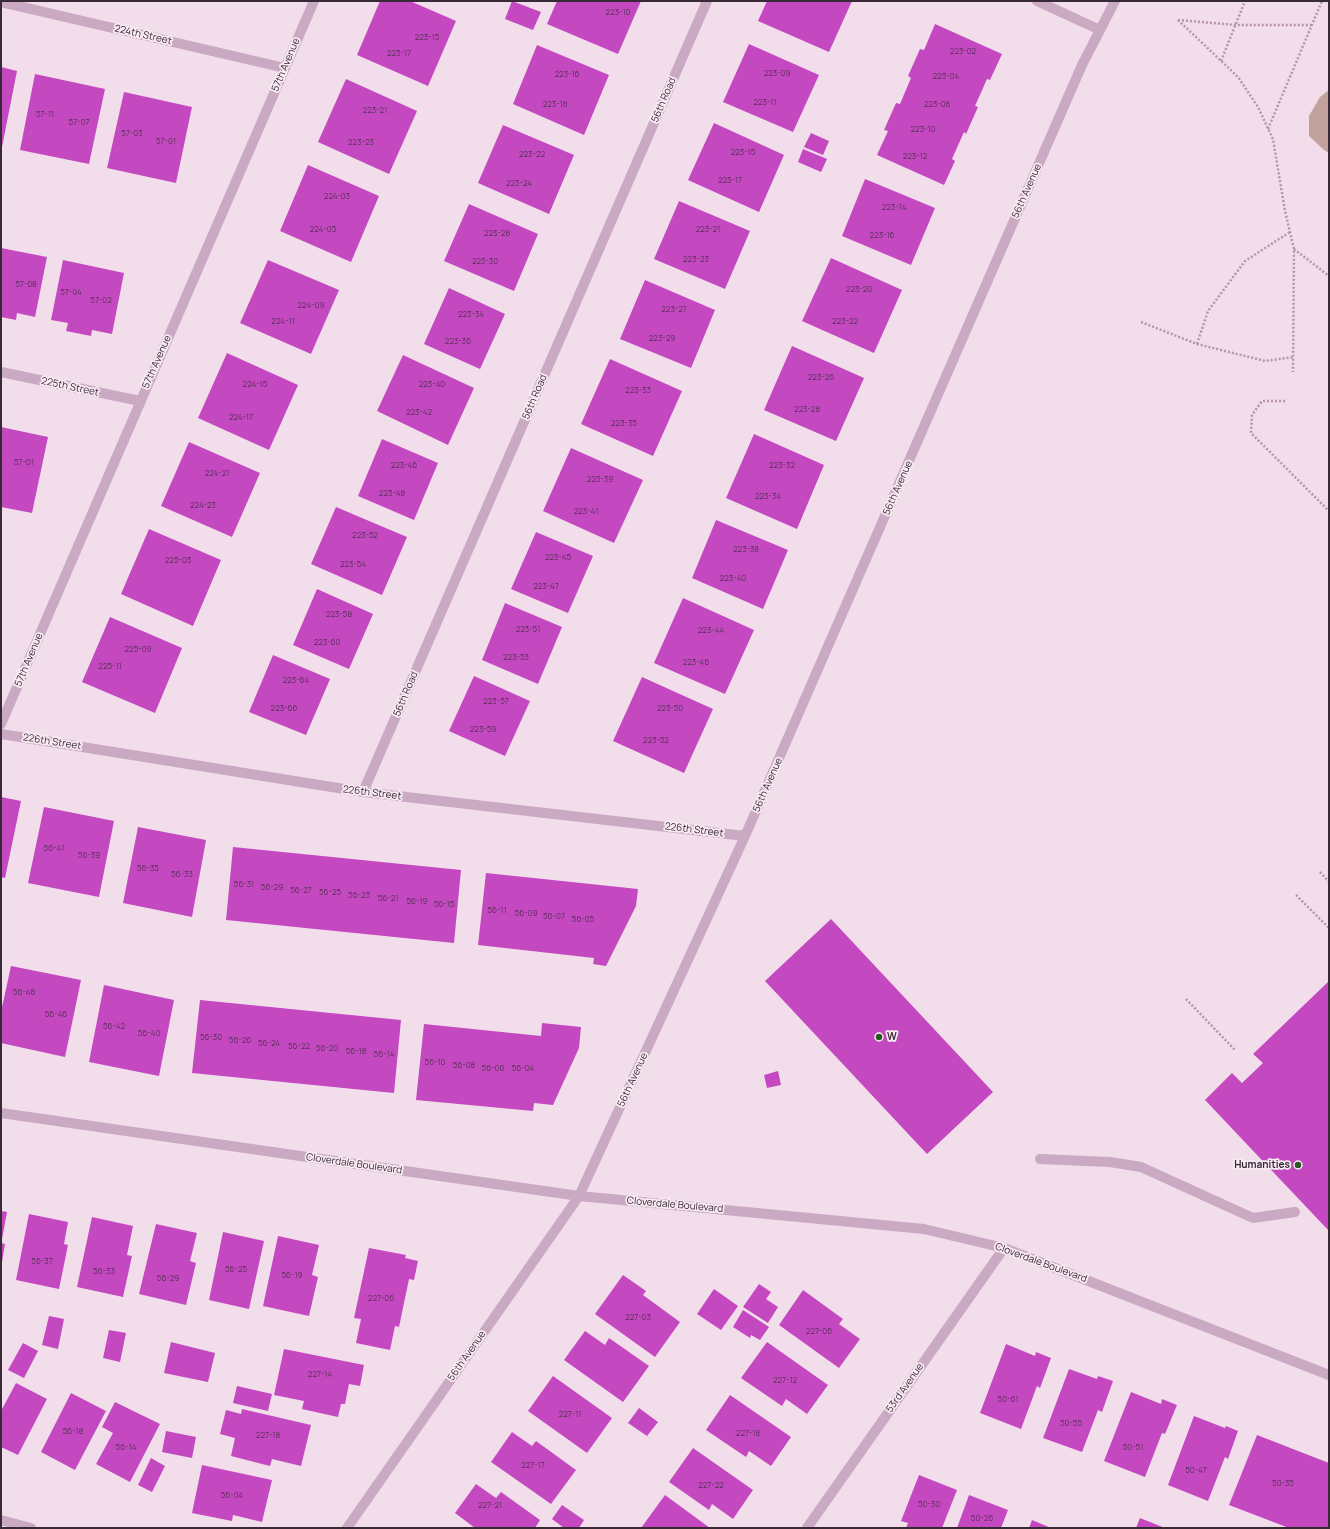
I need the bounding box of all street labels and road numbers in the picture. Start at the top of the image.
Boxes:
street label: 224th Street [113,23,173,47]
street label: 57th Avenue [269,36,303,94]
street label: 56th Road [649,76,679,124]
street label: 56th Avenue [1010,162,1044,220]
street label: 57th Avenue [140,334,174,390]
street label: 56th Road [520,373,550,421]
street label: 225th Street [40,375,100,399]
street label: 56th Avenue [881,459,915,517]
street label: 57th Avenue [12,631,46,689]
street label: 56th Road [391,670,421,718]
street label: 226th Street [22,731,82,753]
street label: 56th Avenue [751,756,785,814]
street label: 226th Street [342,783,402,803]
street label: 226th Street [664,820,724,840]
street label: 56th Avenue [615,1051,651,1109]
street label: Cloverdale Boulevard [305,1151,403,1177]
street label: Cloverdale Boulevard [626,1195,724,1215]
street label: Cloverdale Boulevard [993,1241,1089,1285]
street label: 56th Avenue [445,1329,489,1383]
street label: 53rd Avenue [884,1361,926,1415]

